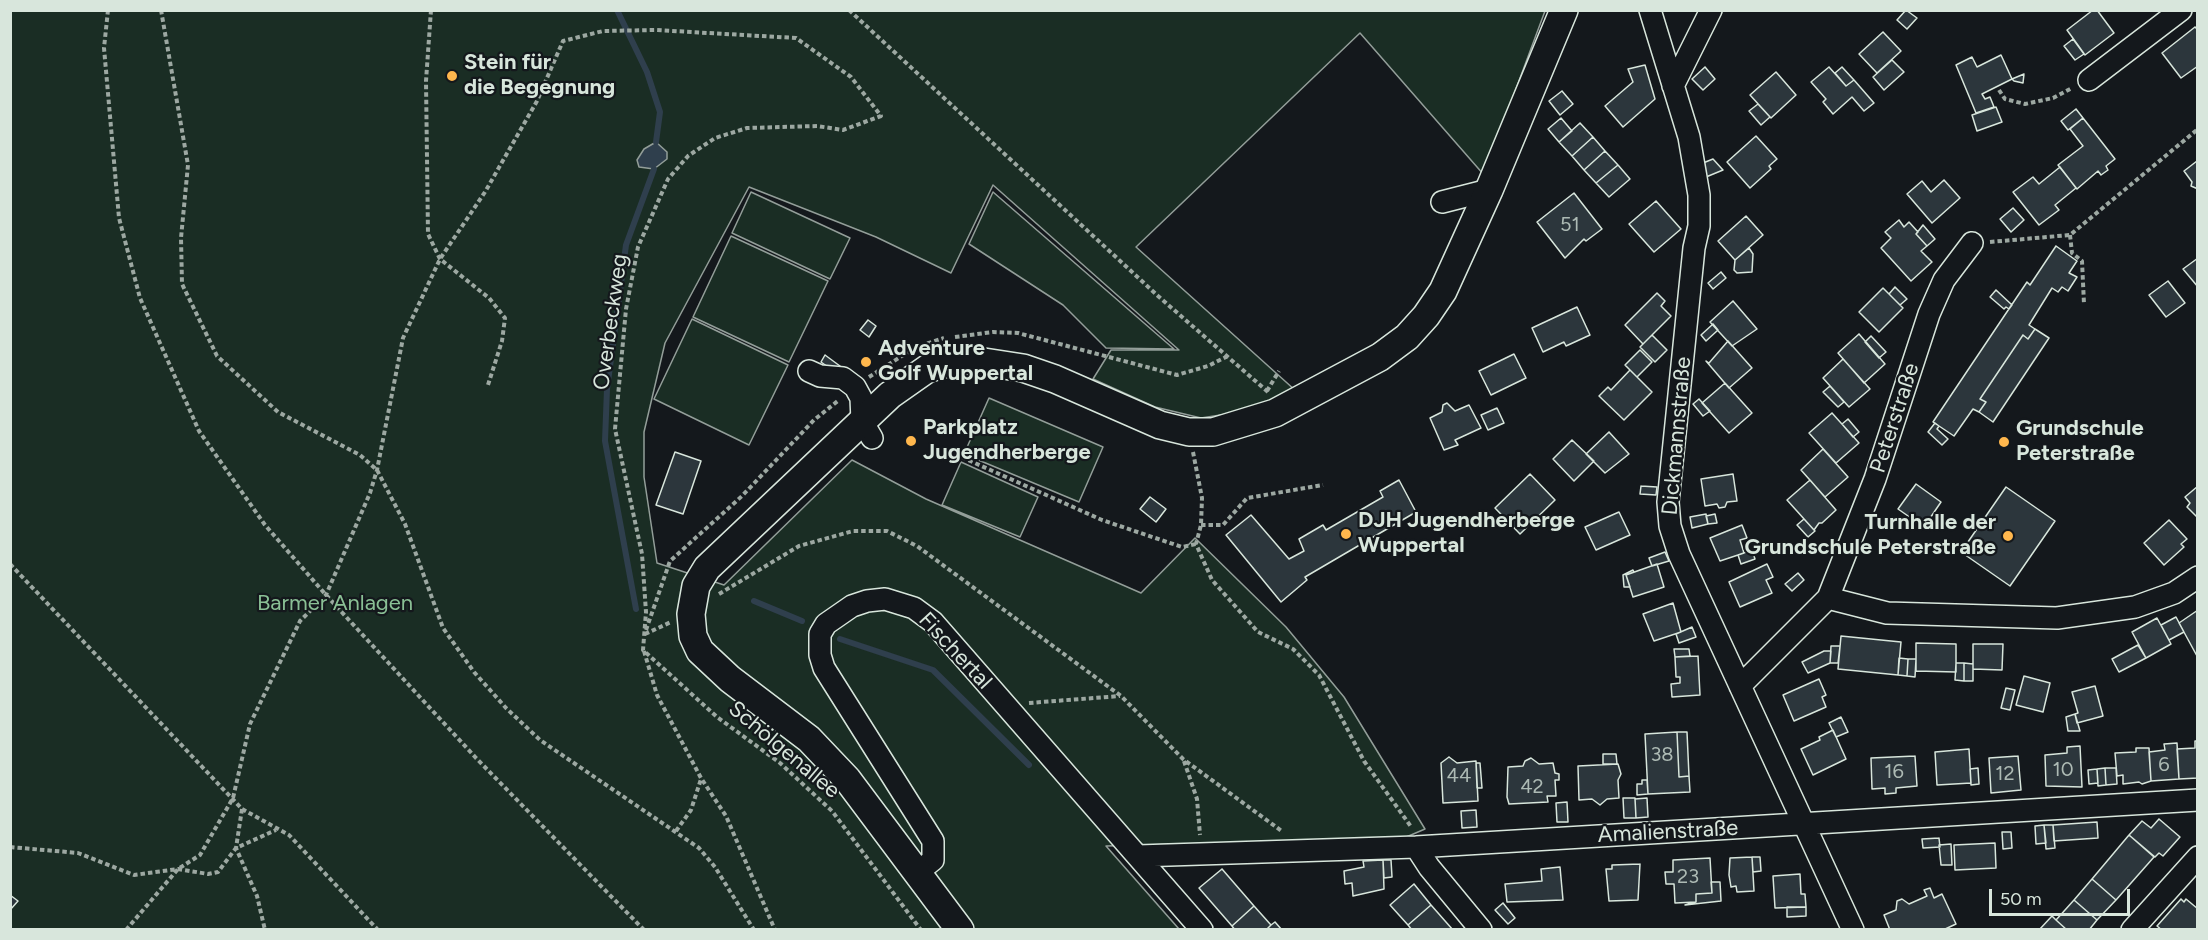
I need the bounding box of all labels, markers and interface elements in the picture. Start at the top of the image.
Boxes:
place label: Stein für die Begegnung [464,50,615,101]
marker: Stein für die Begegnung [445,69,459,83]
house number: 51 [1560,213,1580,237]
street label: Overbeckweg [588,252,634,392]
place label: Adventure Golf Wuppertal [878,336,1033,388]
marker: Adventure Golf Wuppertal [859,355,873,369]
street label: Dickmannstraße [1657,356,1697,516]
street label: Peterstraße [1865,360,1925,476]
place label: Parkplatz Jugendherberge [923,415,1091,466]
place label: Grundschule Peterstraße [2016,416,2144,468]
marker: Parkplatz Jugendherberge [904,434,918,448]
marker: Grundschule Peterstraße [1997,435,2011,449]
place label: DJH Jugendherberge Wuppertal [1358,508,1575,560]
place label: Turnhalle der Grundschule Peterstraße [1744,510,1996,562]
marker: DJH Jugendherberge Wuppertal [1339,527,1353,541]
marker: Turnhalle der Grundschule Peterstraße [2001,529,2015,543]
park label: Barmer Anlagen [257,591,413,617]
street label: Fischertal [913,607,997,695]
street label: Schölgenallee [723,696,845,804]
house number: 38 [1650,743,1674,767]
house number: 6 [2158,753,2170,777]
house number: 10 [2052,758,2074,782]
house number: 16 [1884,760,1904,784]
house number: 12 [1995,762,2015,786]
house number: 44 [1447,764,1471,788]
house number: 42 [1520,775,1544,799]
street label: Amalienstraße [1597,815,1739,849]
house number: 23 [1677,865,1699,889]
scale bar [1992,877,2133,915]
text: 50 m [2000,888,2042,910]

